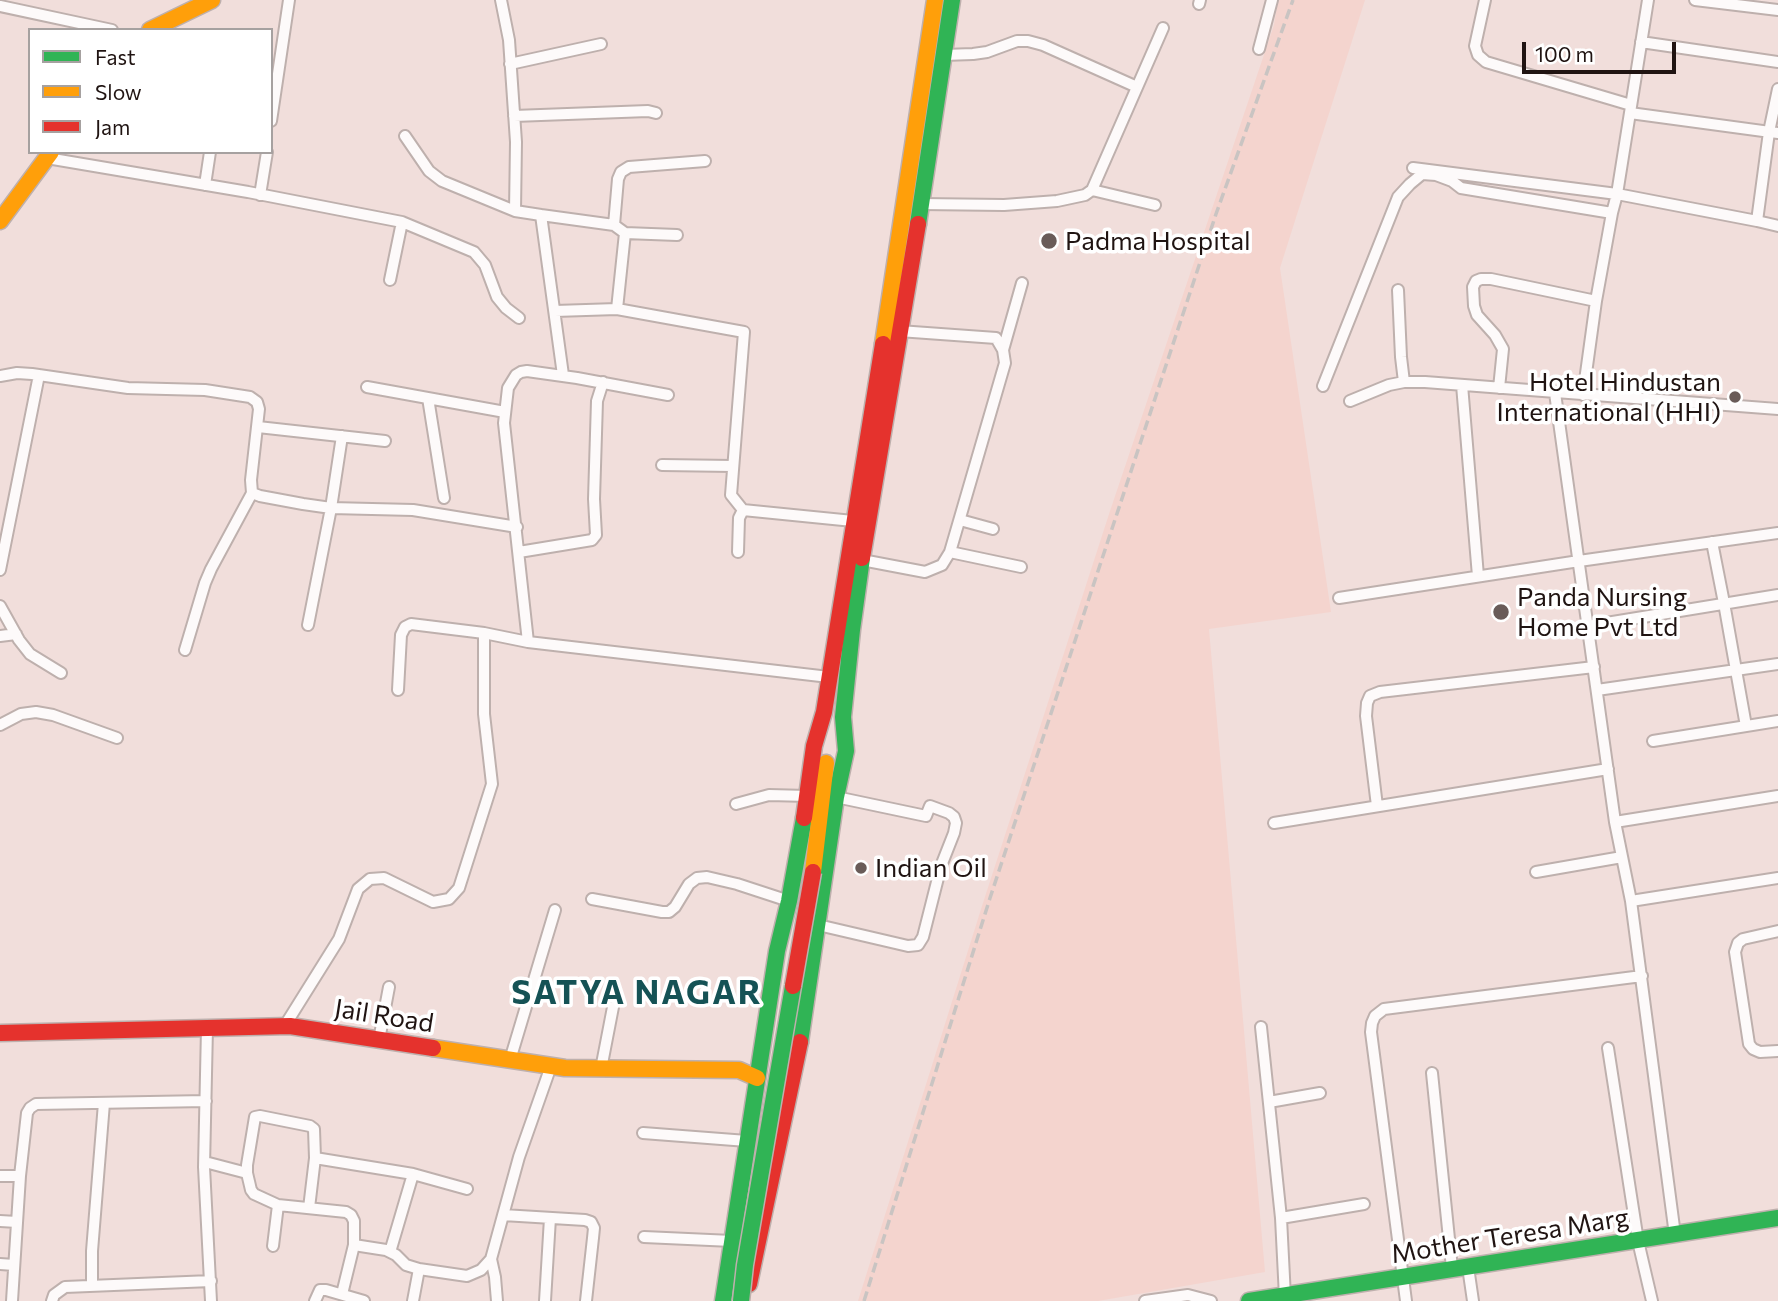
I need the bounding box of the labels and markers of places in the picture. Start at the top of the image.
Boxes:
place label: Padma Hospital [1065,225,1251,257]
marker: Padma Hospital [1039,231,1059,251]
place label: Hotel Hindustan International (HHI) [1497,366,1721,428]
marker: Hotel Hindustan International (HHI) [1727,389,1743,405]
place label: Panda Nursing Home Pvt Ltd [1517,581,1687,642]
marker: Panda Nursing Home Pvt Ltd [1491,602,1511,622]
place label: Indian Oil [875,852,987,884]
marker: Indian Oil [853,860,869,876]

